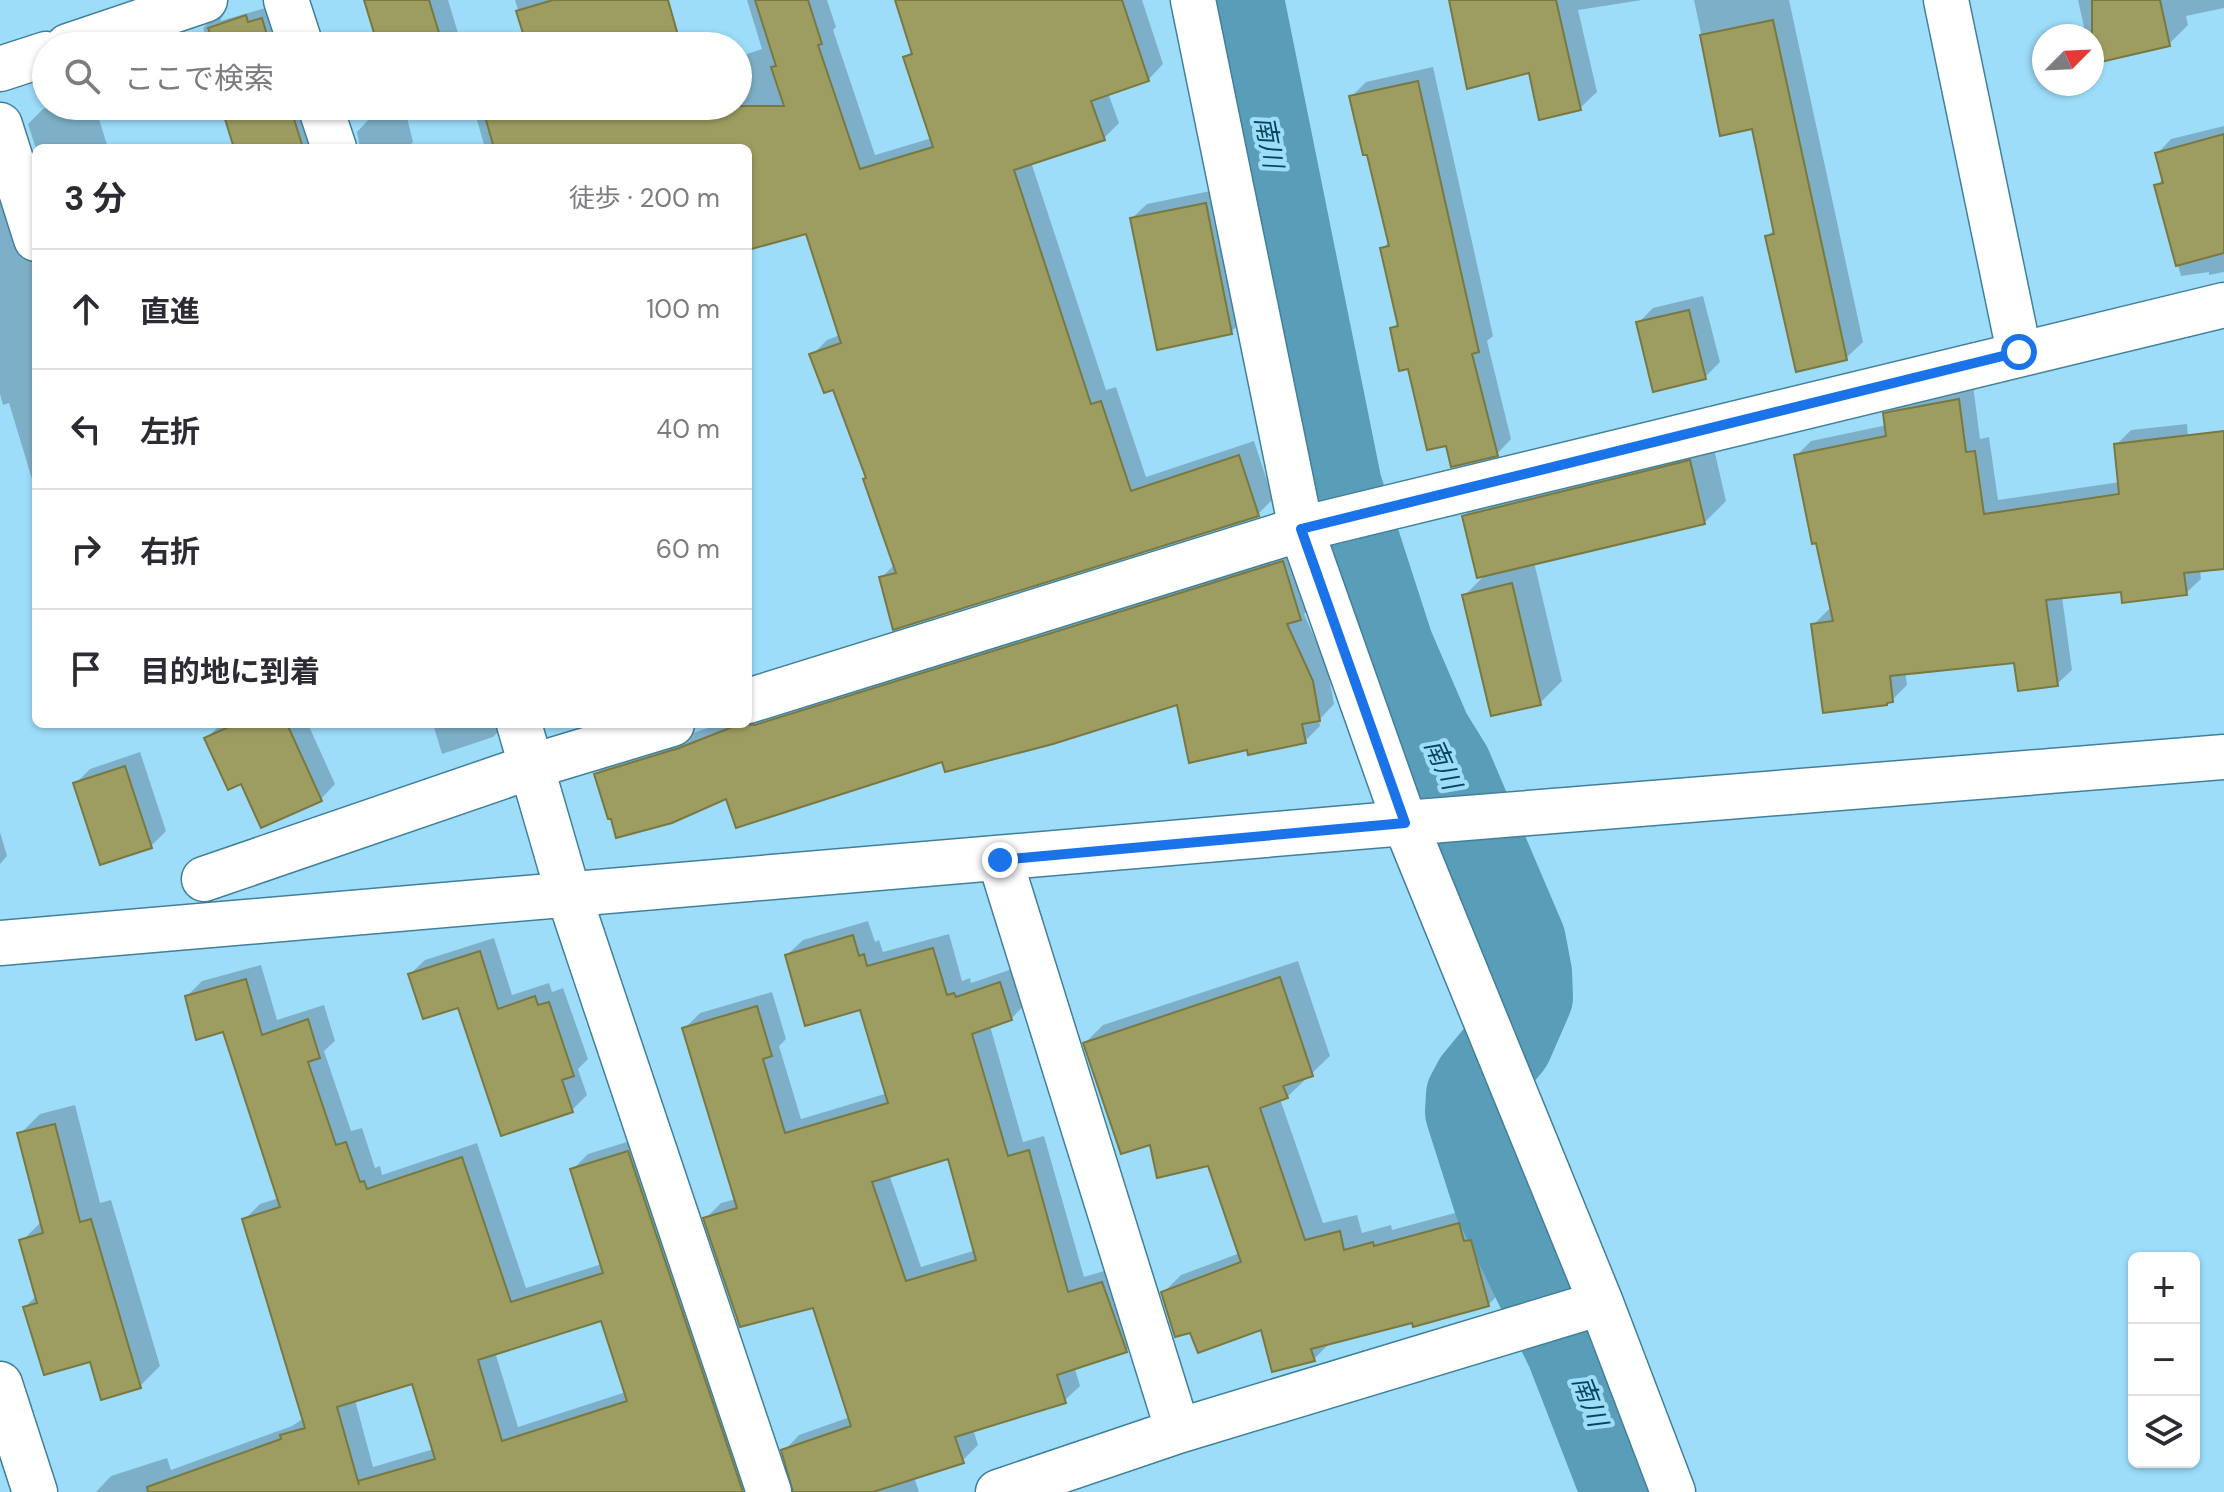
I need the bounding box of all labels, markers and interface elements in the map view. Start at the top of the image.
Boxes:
north arrow [2032,24,2104,96]
search box [32,32,752,120]
icon: search [60,54,104,98]
text: ここで検索 [124,59,274,98]
water label: 南川 [1247,113,1291,174]
text: 3 分 [64,176,127,221]
text: 徒歩 · 200 m [569,181,720,215]
icon: ahead [64,287,108,331]
text: 直進 [140,292,200,331]
text: 100 m [646,292,720,326]
route start [2001,334,2037,370]
icon: left [64,407,108,451]
text: 左折 [140,412,200,451]
text: 40 m [656,412,720,446]
icon: right [64,527,108,571]
text: 右折 [140,532,200,571]
text: 60 m [656,532,720,566]
icon: arrive [64,647,108,691]
text: 目的地に到着 [140,652,320,691]
water label: 南川 [1417,733,1470,797]
route end [982,842,1018,878]
map controls [2128,1252,2200,1468]
button: + [2128,1252,2200,1324]
button: − [2128,1324,2200,1396]
water label: 南川 [1565,1371,1616,1434]
button: layers [2128,1396,2200,1468]

